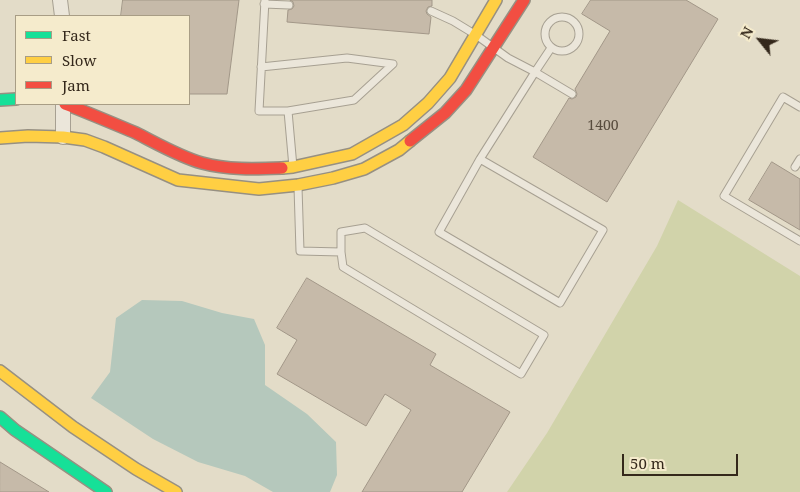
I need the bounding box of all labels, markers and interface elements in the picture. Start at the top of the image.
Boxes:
legend [15,15,190,105]
north arrow [735,15,785,65]
text: N [735,23,757,42]
text: Fast [62,25,91,45]
text: Slow [62,50,96,70]
text: Jam [62,75,90,95]
house number: 1400 [587,118,619,134]
scale bar [625,444,741,476]
text: 50 m [630,453,665,473]

